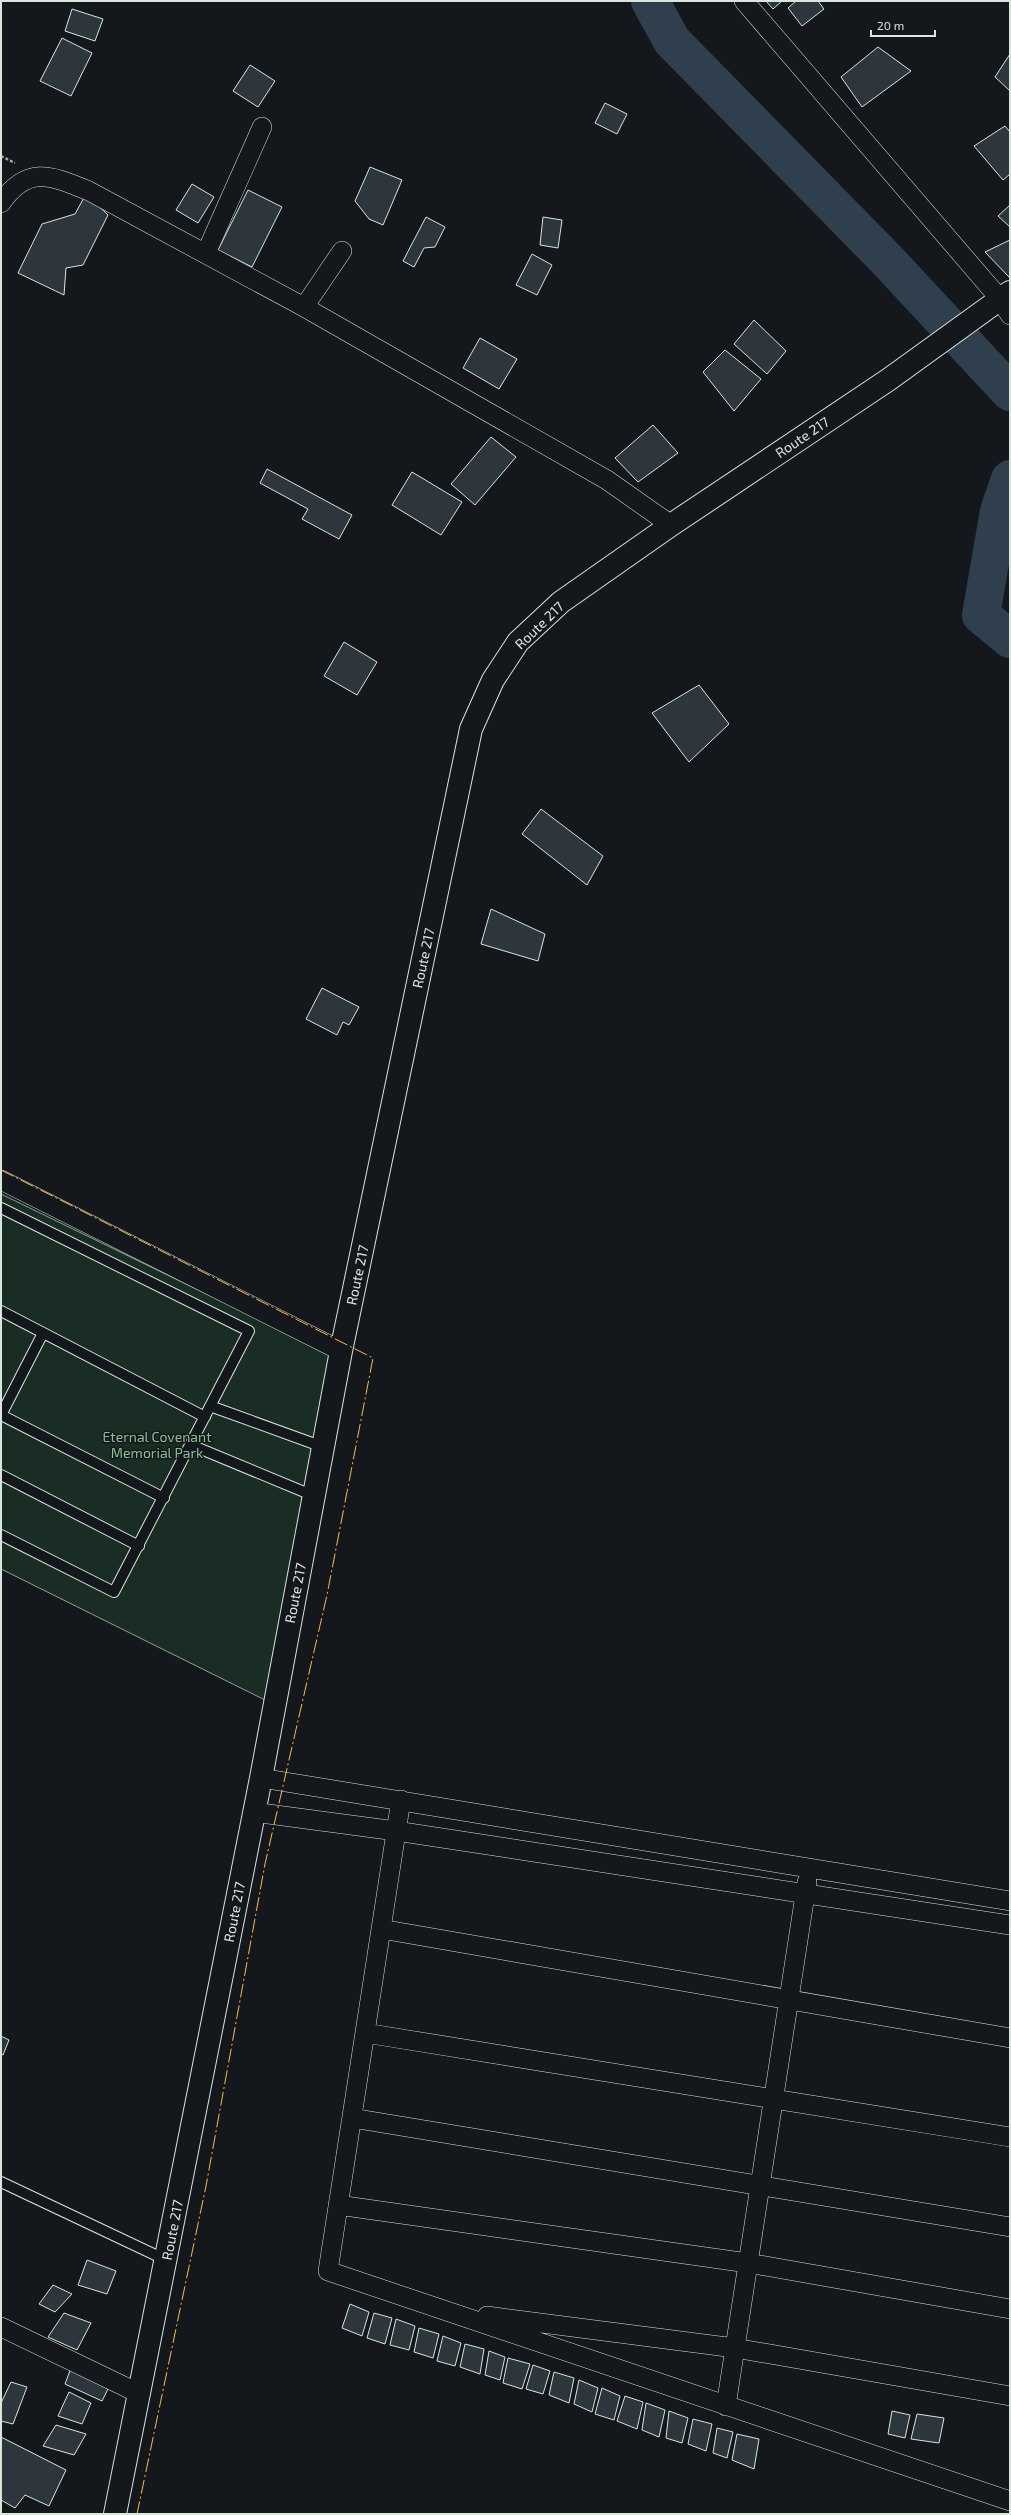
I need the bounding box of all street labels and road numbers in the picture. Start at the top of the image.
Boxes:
street label: Route 217 [772,413,832,461]
street label: Route 217 [511,598,567,652]
street label: Route 217 [408,926,438,990]
street label: Route 217 [342,1243,372,1307]
street label: Route 217 [281,1561,309,1625]
street label: Route 217 [220,1880,248,1944]
street label: Route 217 [158,2198,186,2262]

